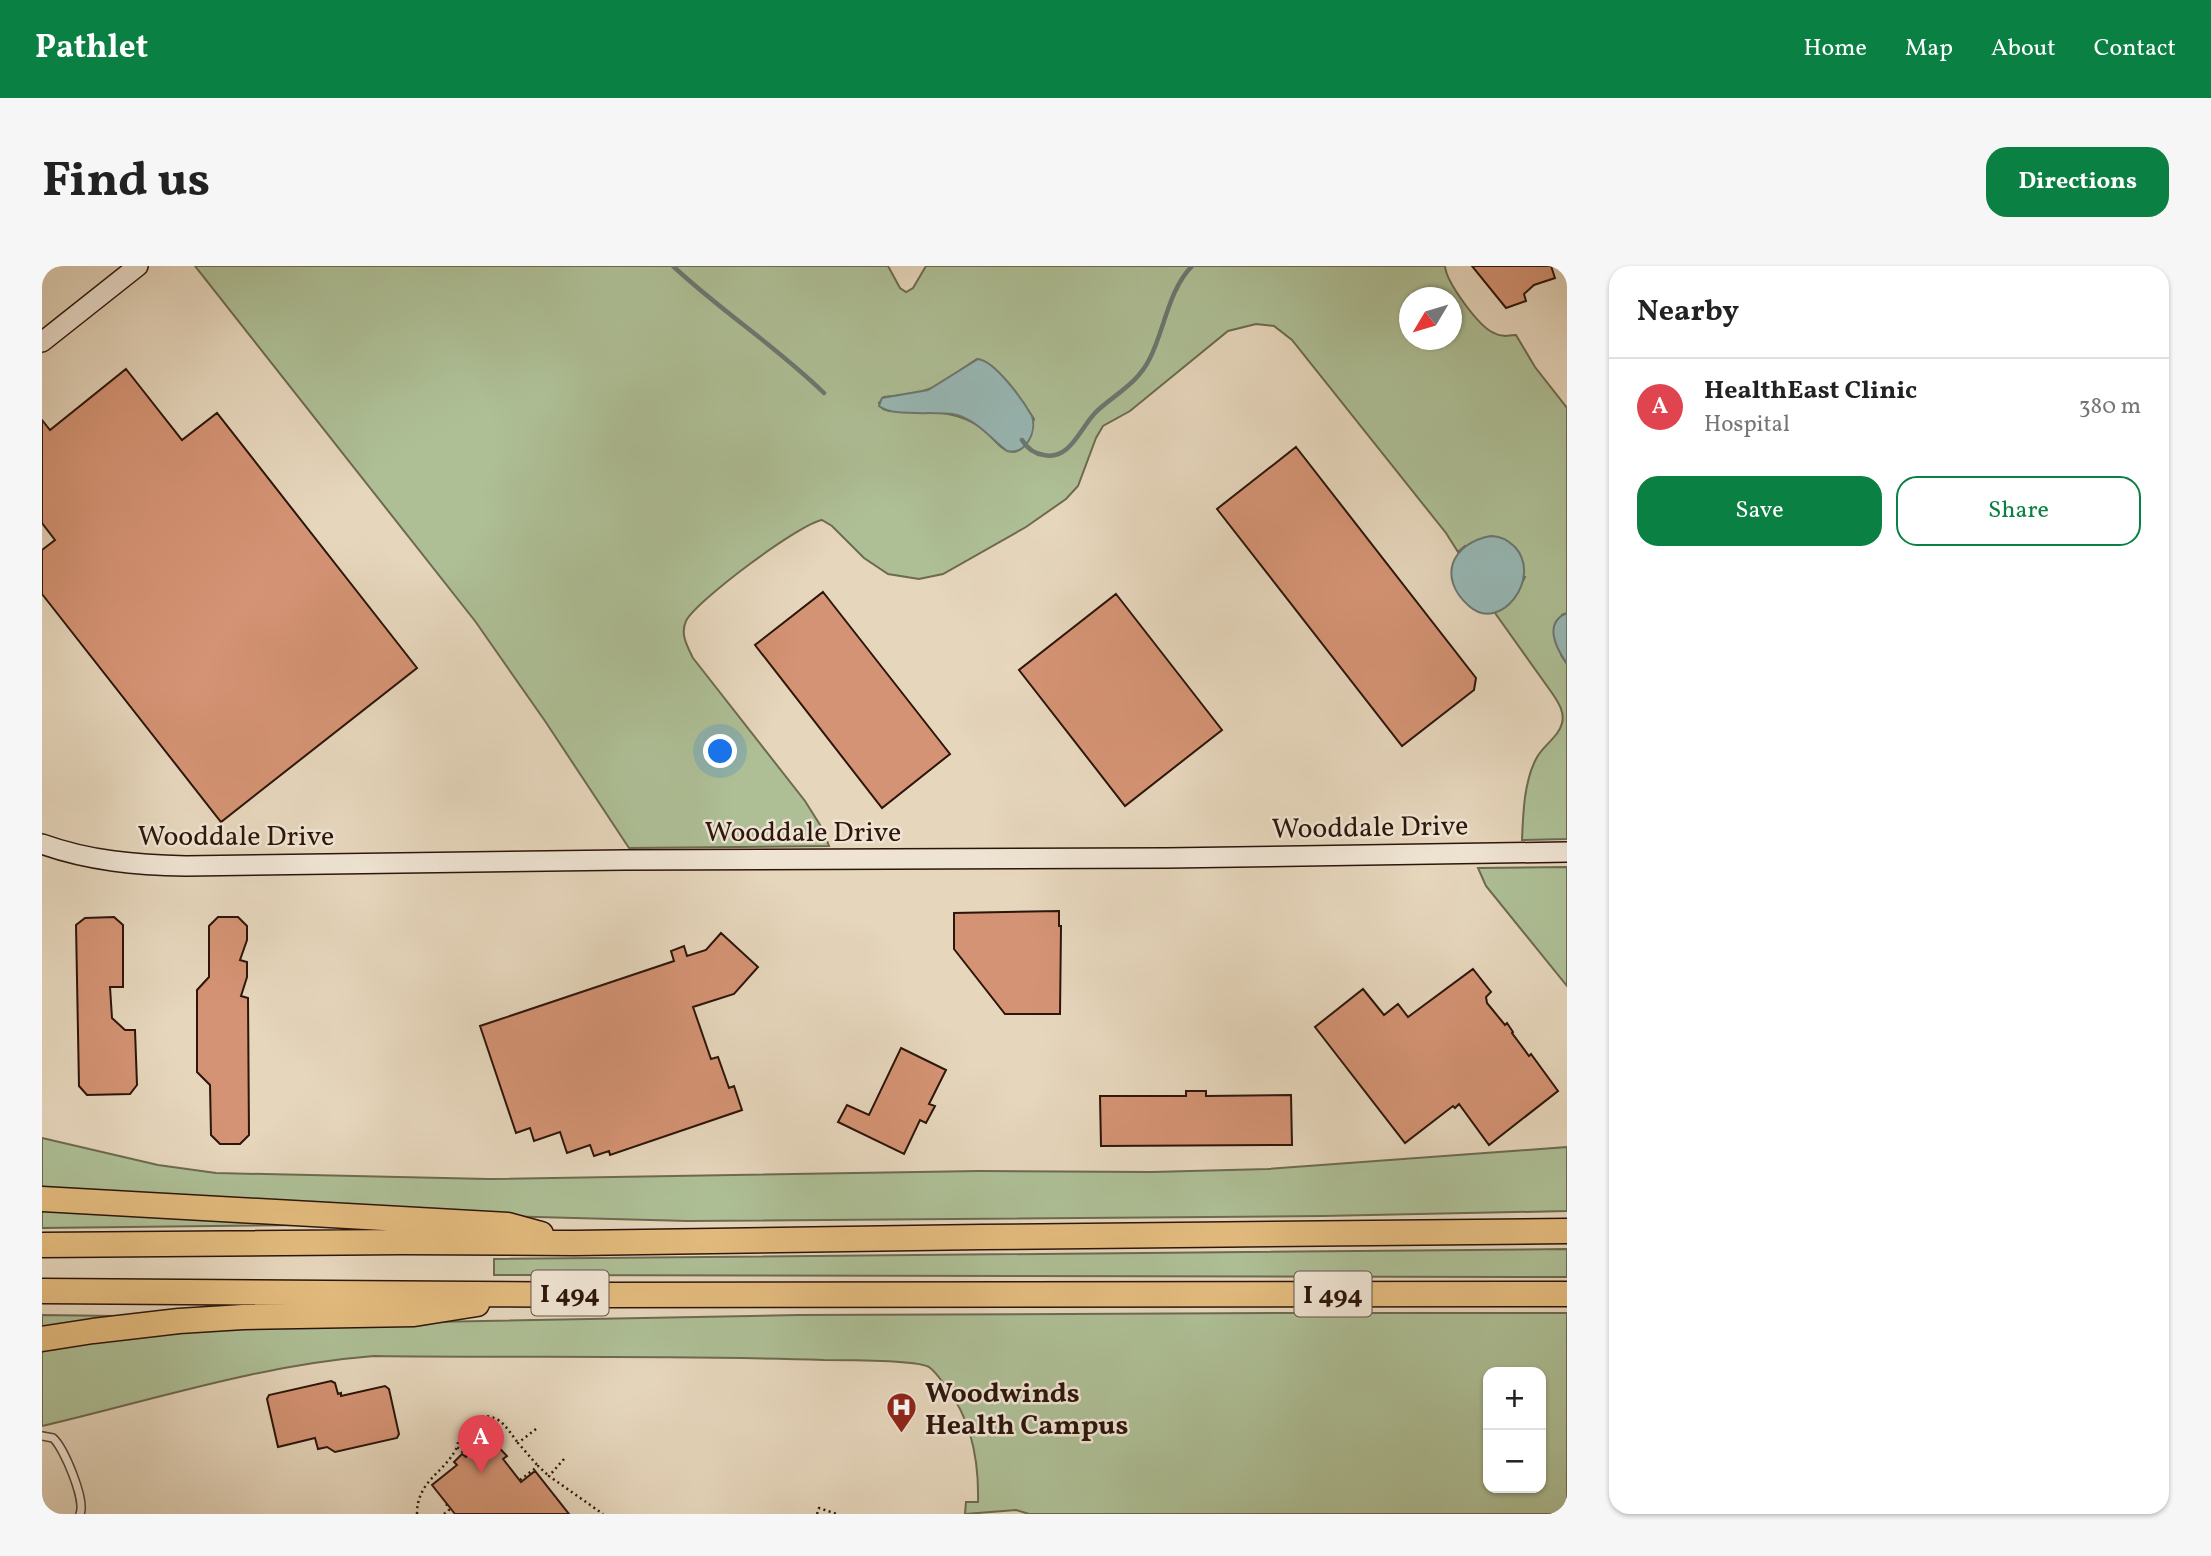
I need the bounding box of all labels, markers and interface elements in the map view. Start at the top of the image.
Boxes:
text: Pathlet [35,26,148,72]
text: Home [1803,32,1867,66]
text: Map [1905,32,1953,66]
text: About [1991,32,2056,66]
text: Contact [2094,32,2176,66]
button: Directions [1986,147,2169,217]
text: Find us [42,148,210,217]
north arrow [1399,287,1462,350]
text: Nearby [1637,291,1739,333]
text: HealthEast Clinic [1704,373,1917,409]
text: A [1652,391,1668,423]
text: 380 m [2079,391,2141,423]
text: Hospital [1704,409,1790,441]
button: Save [1637,476,1882,546]
button: Share [1896,476,2141,546]
your location [703,734,737,768]
street label: Wooddale Drive [1271,807,1469,850]
street label: Wooddale Drive [705,814,901,853]
street label: Wooddale Drive [138,818,334,857]
road number: I 494 [532,1270,608,1316]
road number: I 494 [1294,1272,1372,1316]
map controls [1483,1367,1546,1493]
button: + [1483,1367,1546,1430]
place label: Woodwinds Health Campus [925,1375,1128,1446]
hospital icon: Woodwinds Health Campus [885,1391,919,1435]
pin: A [458,1415,504,1473]
button: − [1483,1430,1546,1493]

